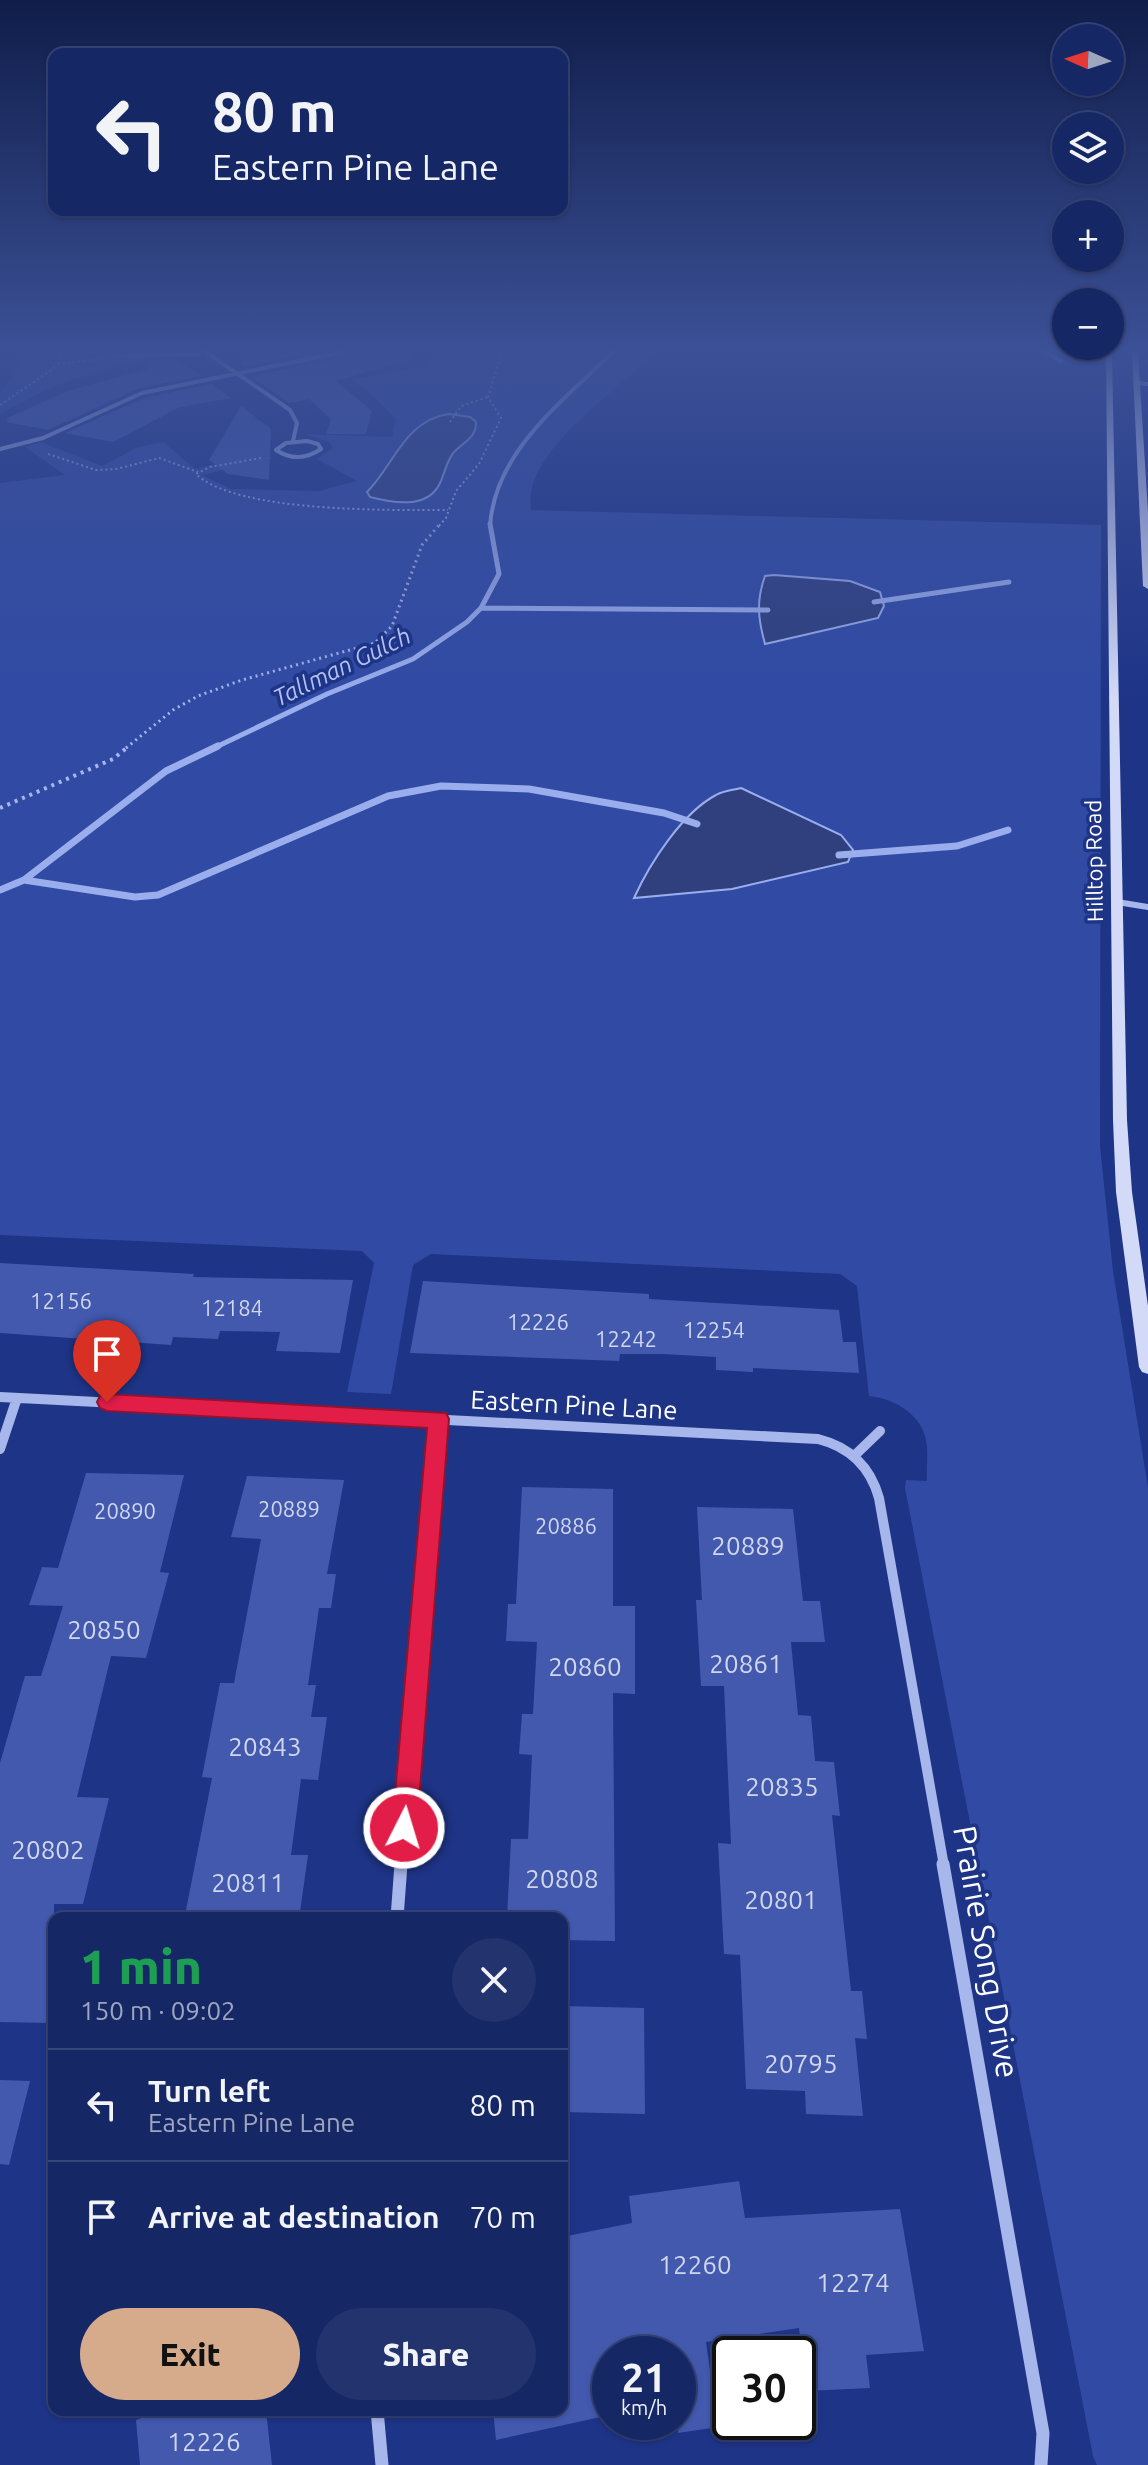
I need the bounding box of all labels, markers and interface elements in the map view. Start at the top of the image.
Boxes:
north arrow [1052,24,1124,96]
map controls [1052,24,1124,360]
icon: left [80,80,184,184]
text: 80 m [212,80,337,143]
button: layers [1052,112,1124,184]
text: Eastern Pine Lane [212,146,499,187]
button: + [1052,200,1124,272]
button: − [1052,288,1124,360]
water label: Tallman Gulch [269,622,415,711]
street label: Hilltop Road [1080,800,1107,922]
house number: 12156 [30,1288,92,1313]
house number: 12184 [201,1295,263,1320]
house number: 12226 [507,1309,569,1334]
house number: 12254 [683,1317,745,1342]
pin [73,1320,141,1402]
house number: 12242 [595,1326,657,1351]
icon: arrive [85,1332,129,1376]
street label: Eastern Pine Lane [470,1385,678,1424]
house number: 20889 [258,1496,320,1521]
house number: 20890 [94,1498,156,1523]
house number: 20886 [535,1513,597,1538]
house number: 20889 [711,1531,785,1560]
house number: 20850 [67,1615,141,1644]
house number: 20861 [709,1649,783,1678]
house number: 20860 [548,1652,622,1681]
house number: 20843 [228,1732,302,1761]
house number: 20835 [745,1772,819,1801]
position arrow [362,1786,446,1870]
street label: Prairie Song Drive [947,1823,1027,2081]
house number: 20802 [11,1835,85,1864]
house number: 20808 [525,1864,599,1893]
house number: 20811 [211,1868,285,1897]
house number: 20801 [744,1885,818,1914]
button: close [452,1938,536,2022]
text: 1 min [80,1939,202,1993]
text: 150 m · 09:02 [80,1996,236,2025]
house number: 20795 [764,2049,838,2078]
text: Turn left [148,2074,270,2108]
icon: left [80,2083,124,2127]
text: 80 m [469,2088,536,2122]
text: Eastern Pine Lane [148,2108,355,2137]
icon: arrive [80,2195,124,2239]
text: Arrive at destination [148,2200,440,2234]
text: 70 m [469,2200,536,2234]
house number: 12260 [658,2250,732,2279]
house number: 12274 [816,2268,890,2297]
button: Exit [80,2308,300,2400]
button: Share [316,2308,536,2400]
speed limit sign: 30 [712,2336,816,2440]
text: 21 [621,2355,667,2400]
text: km/h [621,2396,667,2419]
house number: 12226 [167,2427,241,2456]

